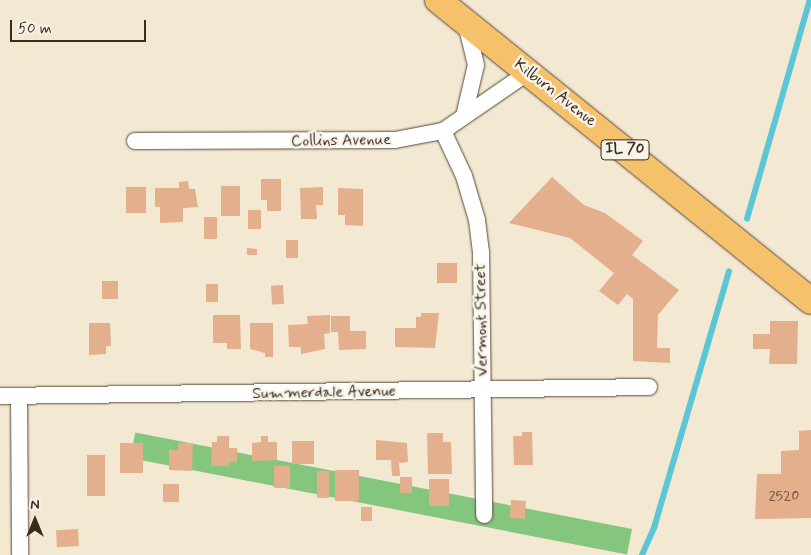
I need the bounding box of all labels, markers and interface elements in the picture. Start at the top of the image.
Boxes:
scale bar [12,10,149,42]
text: 50 m [18,19,52,39]
street label: Kilburn Avenue [508,54,602,132]
street label: Collins Avenue [290,131,392,151]
road number: IL 70 [600,138,650,162]
street label: Vermont Street [471,264,493,376]
street label: Summerdale Avenue [251,382,397,404]
house number: 2520 [769,488,799,504]
north arrow [10,495,60,545]
text: N [30,496,40,514]

